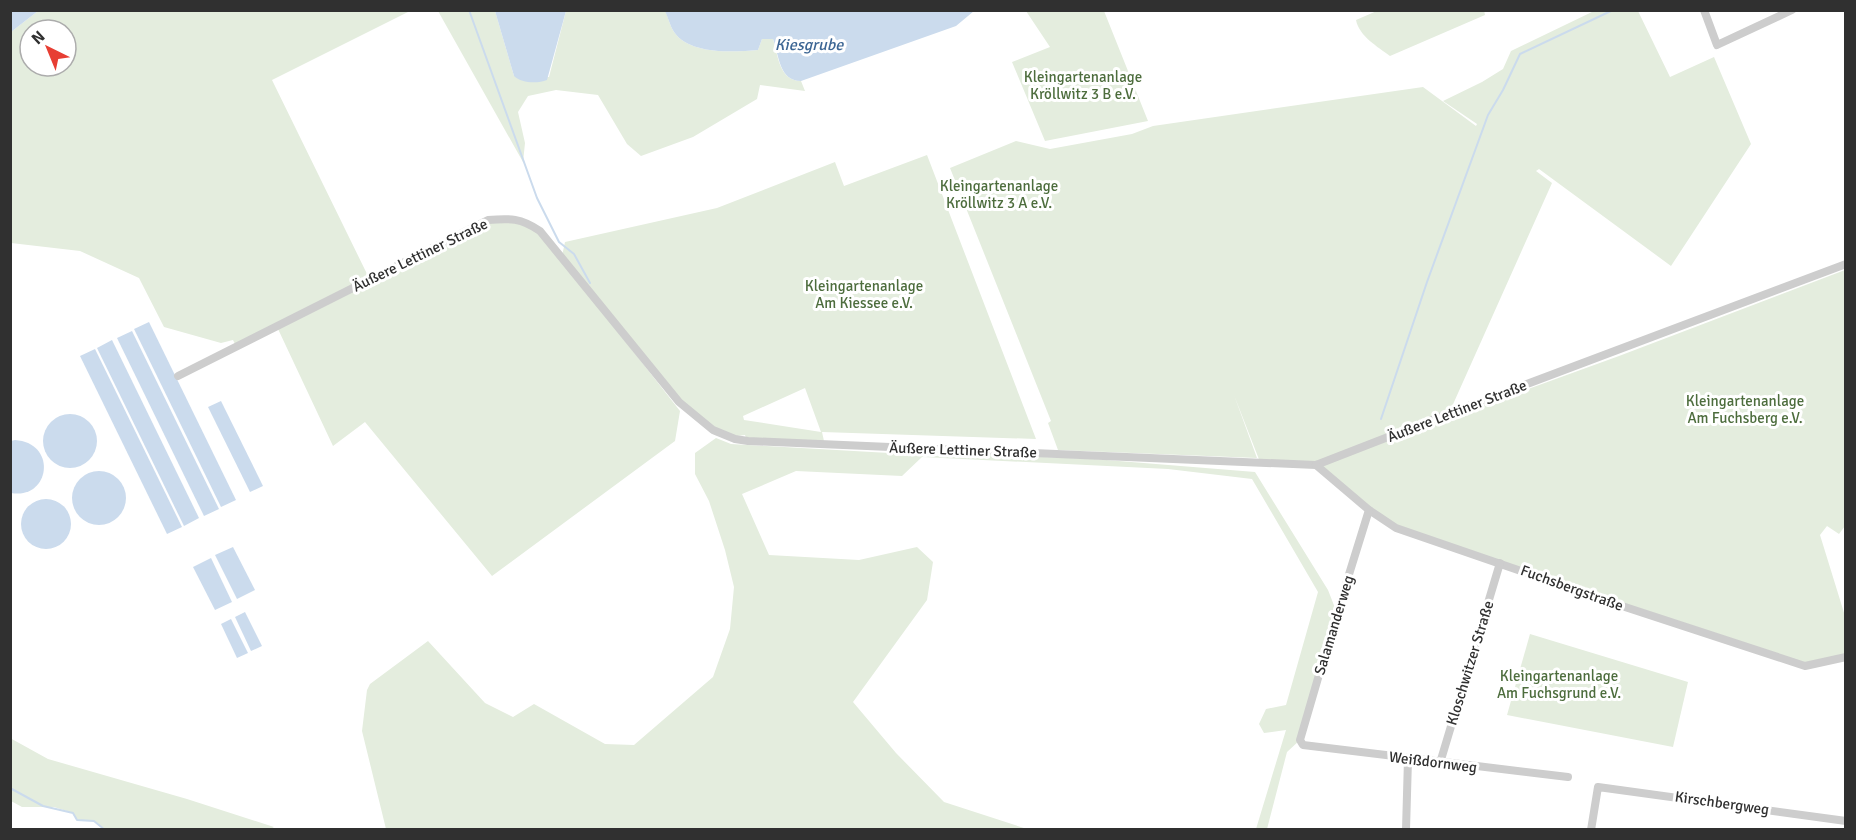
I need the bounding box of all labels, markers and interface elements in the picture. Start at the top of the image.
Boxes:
north arrow [18,18,78,78]
text: N [28,27,49,49]
water label: Kiesgrube [775,35,844,55]
park label: Kleingartenanlage Kröllwitz 3 B e.V. [1024,68,1142,103]
park label: Kleingartenanlage Kröllwitz 3 A e.V. [940,177,1058,212]
street label: Äußere Lettiner Straße [350,215,490,295]
park label: Kleingartenanlage Am Kiessee e.V. [805,277,923,312]
street label: Äußere Lettiner Straße [1385,376,1529,446]
park label: Kleingartenanlage Am Fuchsberg e.V. [1686,392,1804,427]
street label: Äußere Lettiner Straße [889,438,1037,462]
street label: Fuchsbergstraße [1518,561,1626,615]
street label: Salamanderweg [1310,573,1358,677]
street label: Kloschwitzer Straße [1442,599,1498,727]
park label: Kleingartenanlage Am Fuchsgrund e.V. [1497,667,1621,702]
street label: Weißdornweg [1388,748,1478,776]
street label: Kirschbergweg [1674,787,1770,819]

